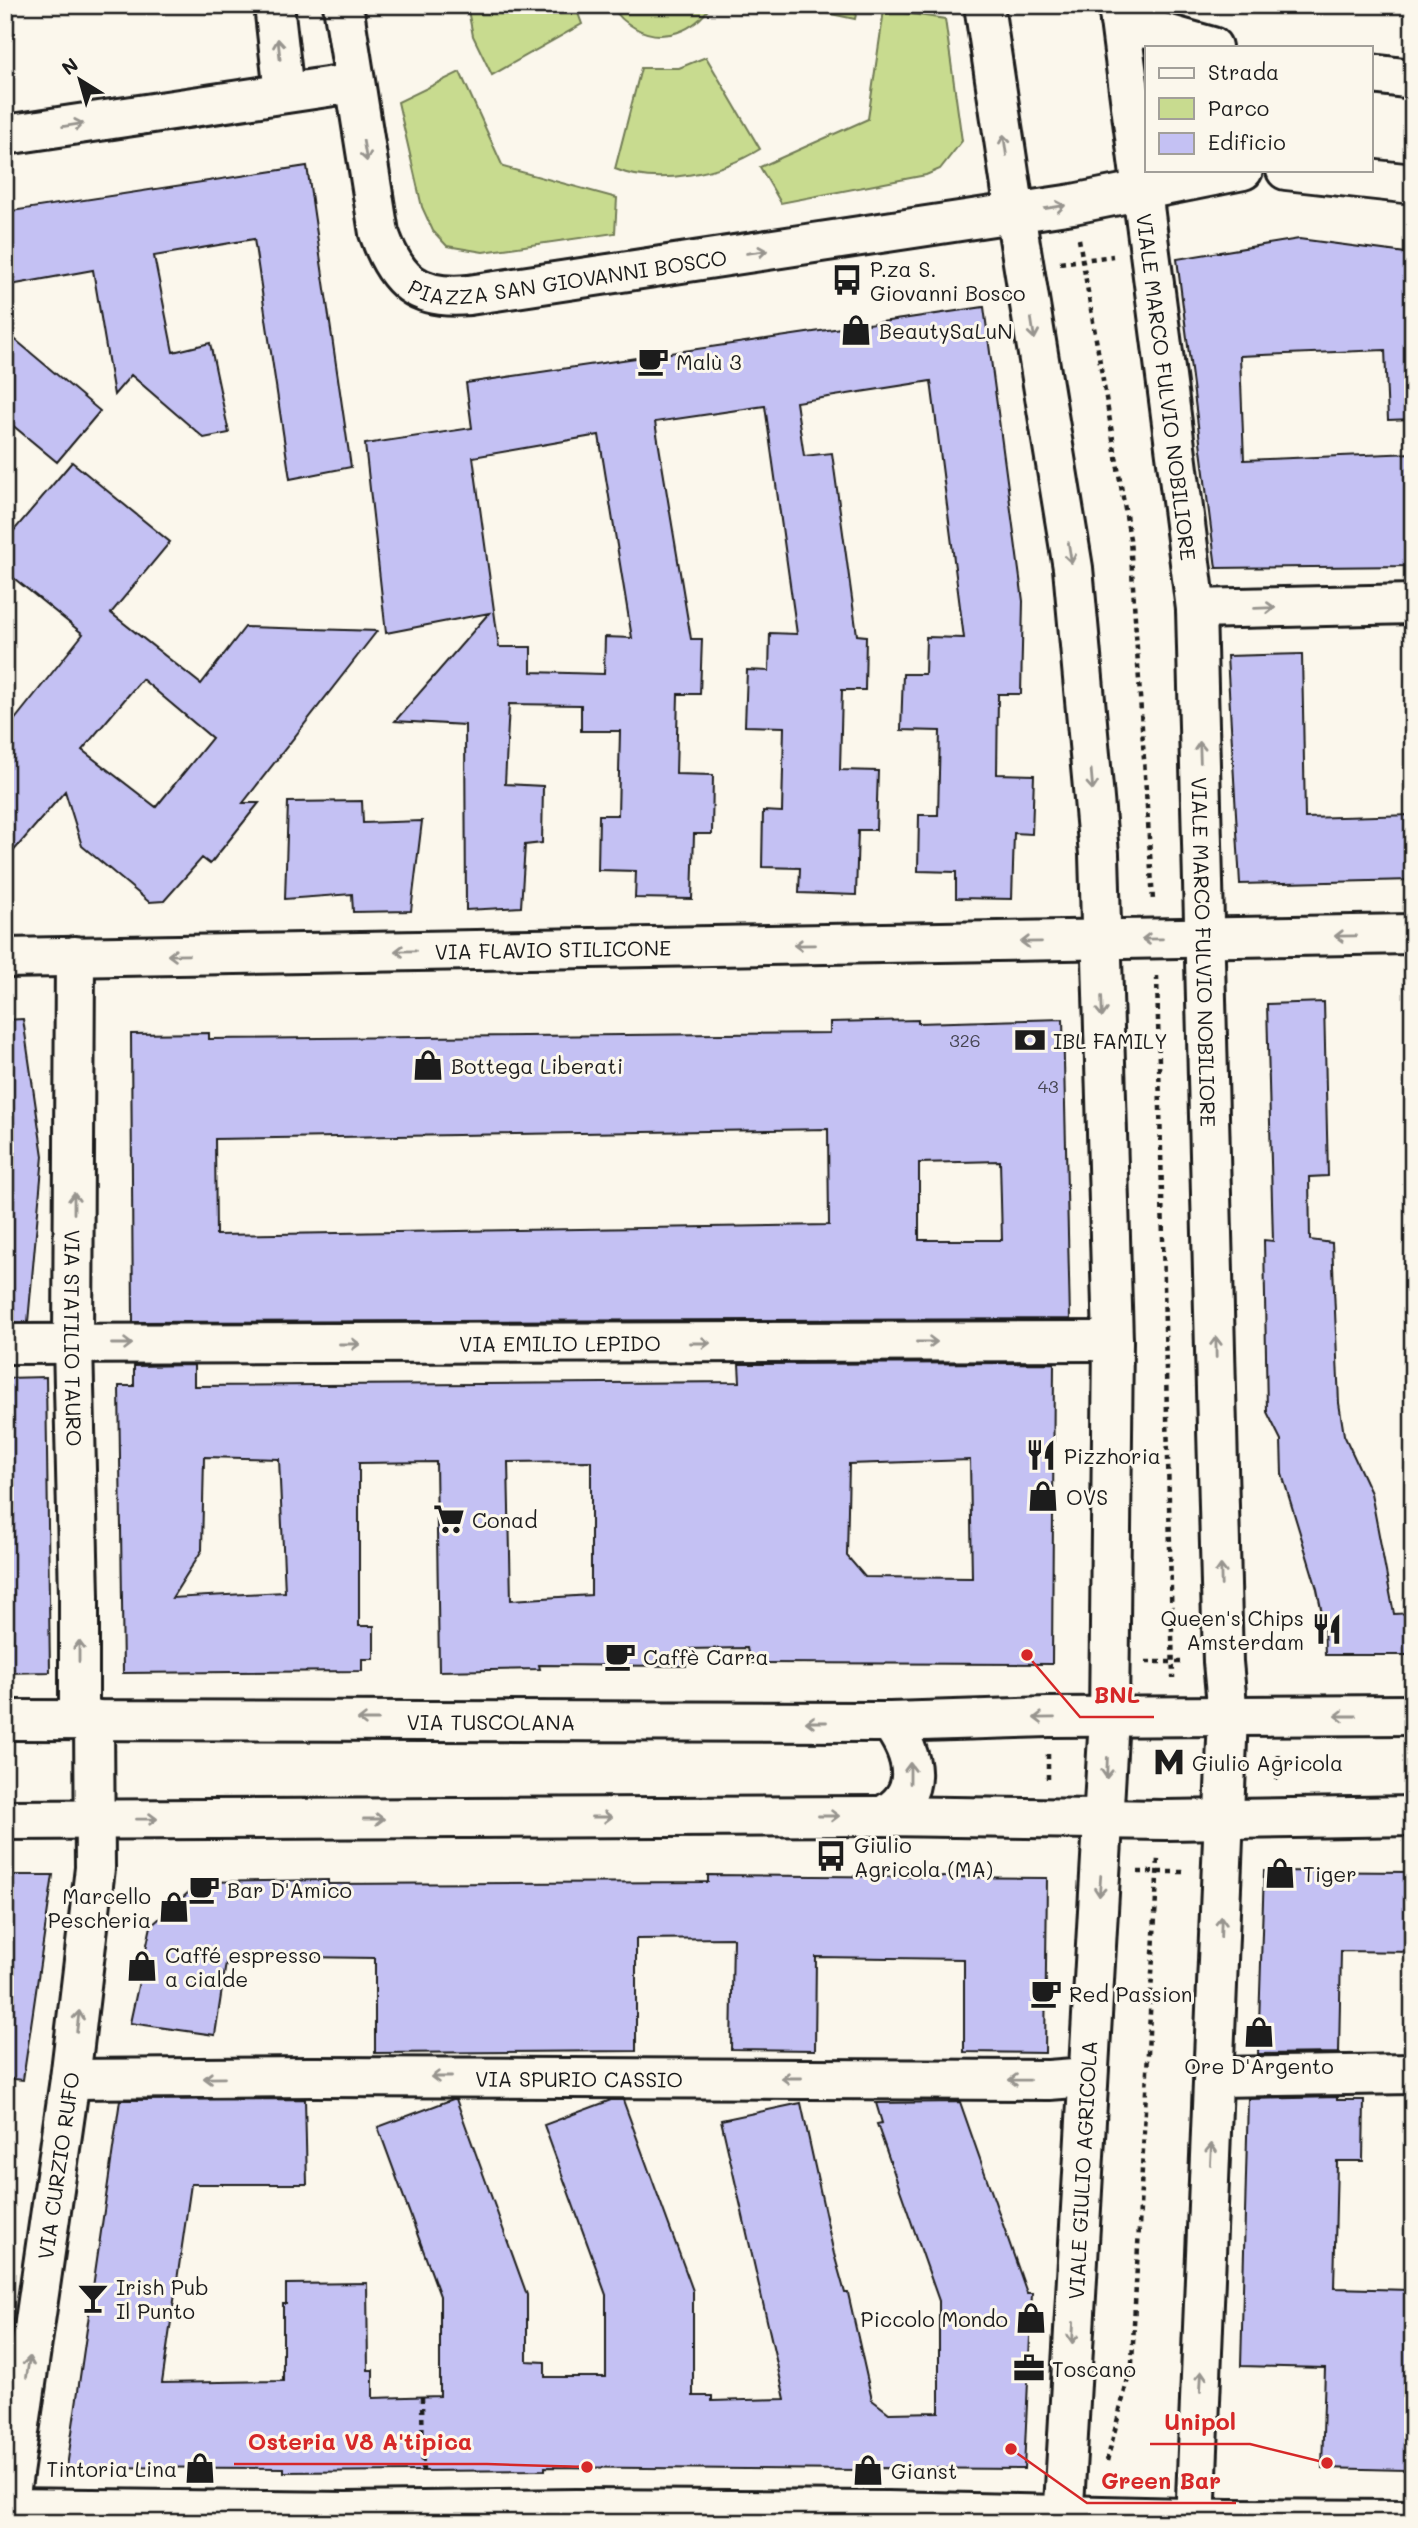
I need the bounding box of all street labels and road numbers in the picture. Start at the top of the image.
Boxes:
street label: VIALE MARCO FULVIO NOBILIORE [1132,212,1203,562]
street label: PIAZZA SAN GIOVANNI BOSCO [404,243,729,309]
street label: VIALE MARCO FULVIO NOBILIORE [1187,777,1223,1127]
street label: VIA FLAVIO STILICONE [434,933,671,964]
street label: VIA STATILIO TAURO [59,1229,89,1447]
street label: VIA EMILIO LEPIDO [459,1329,661,1356]
street label: VIA TUSCOLANA [407,1707,575,1735]
street label: VIALE GIULIO AGRICOLA [1062,2040,1102,2300]
street label: VIA SPURIO CASSIO [475,2064,683,2092]
street label: VIA CURZIO RUFO [31,2070,84,2261]

